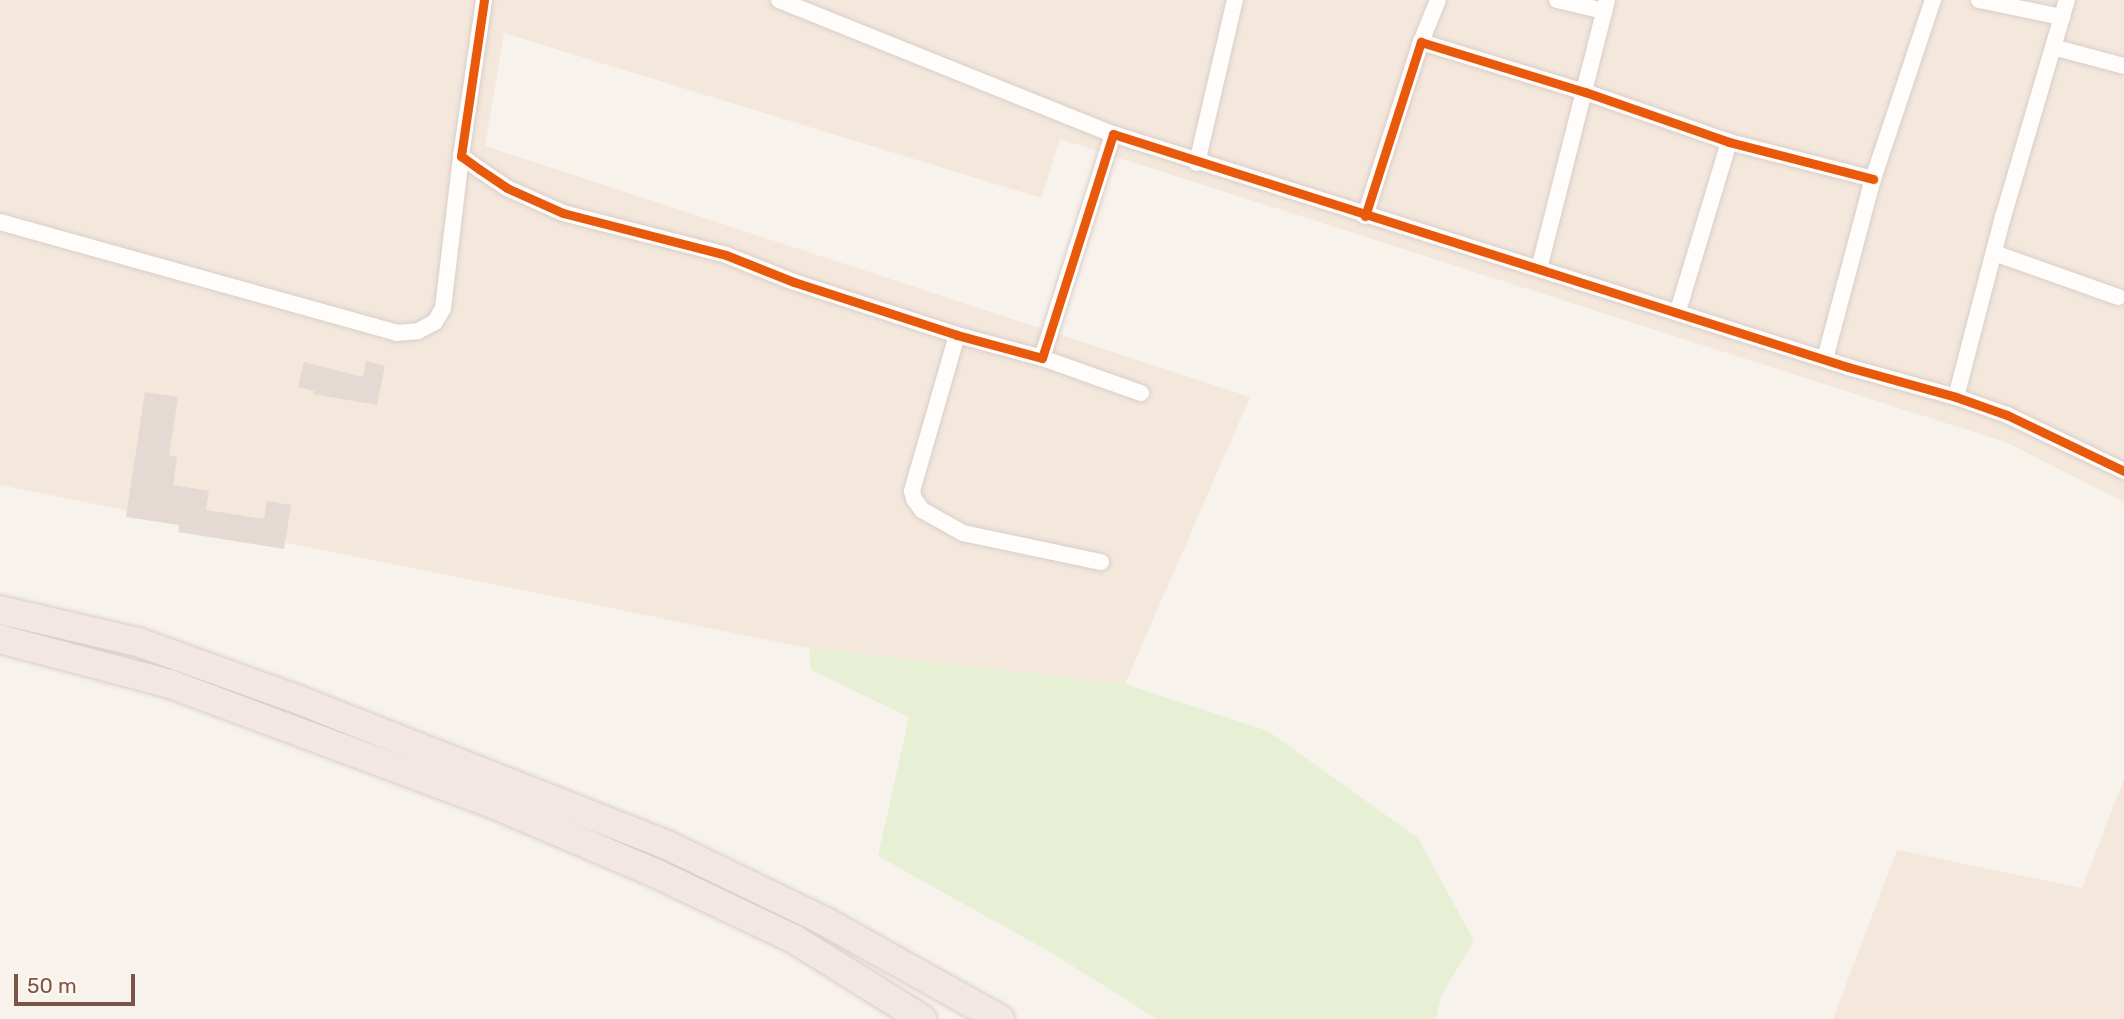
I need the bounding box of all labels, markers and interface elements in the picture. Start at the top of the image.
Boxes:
scale bar [18,960,138,1004]
text: 50 m [27,973,77,998]

